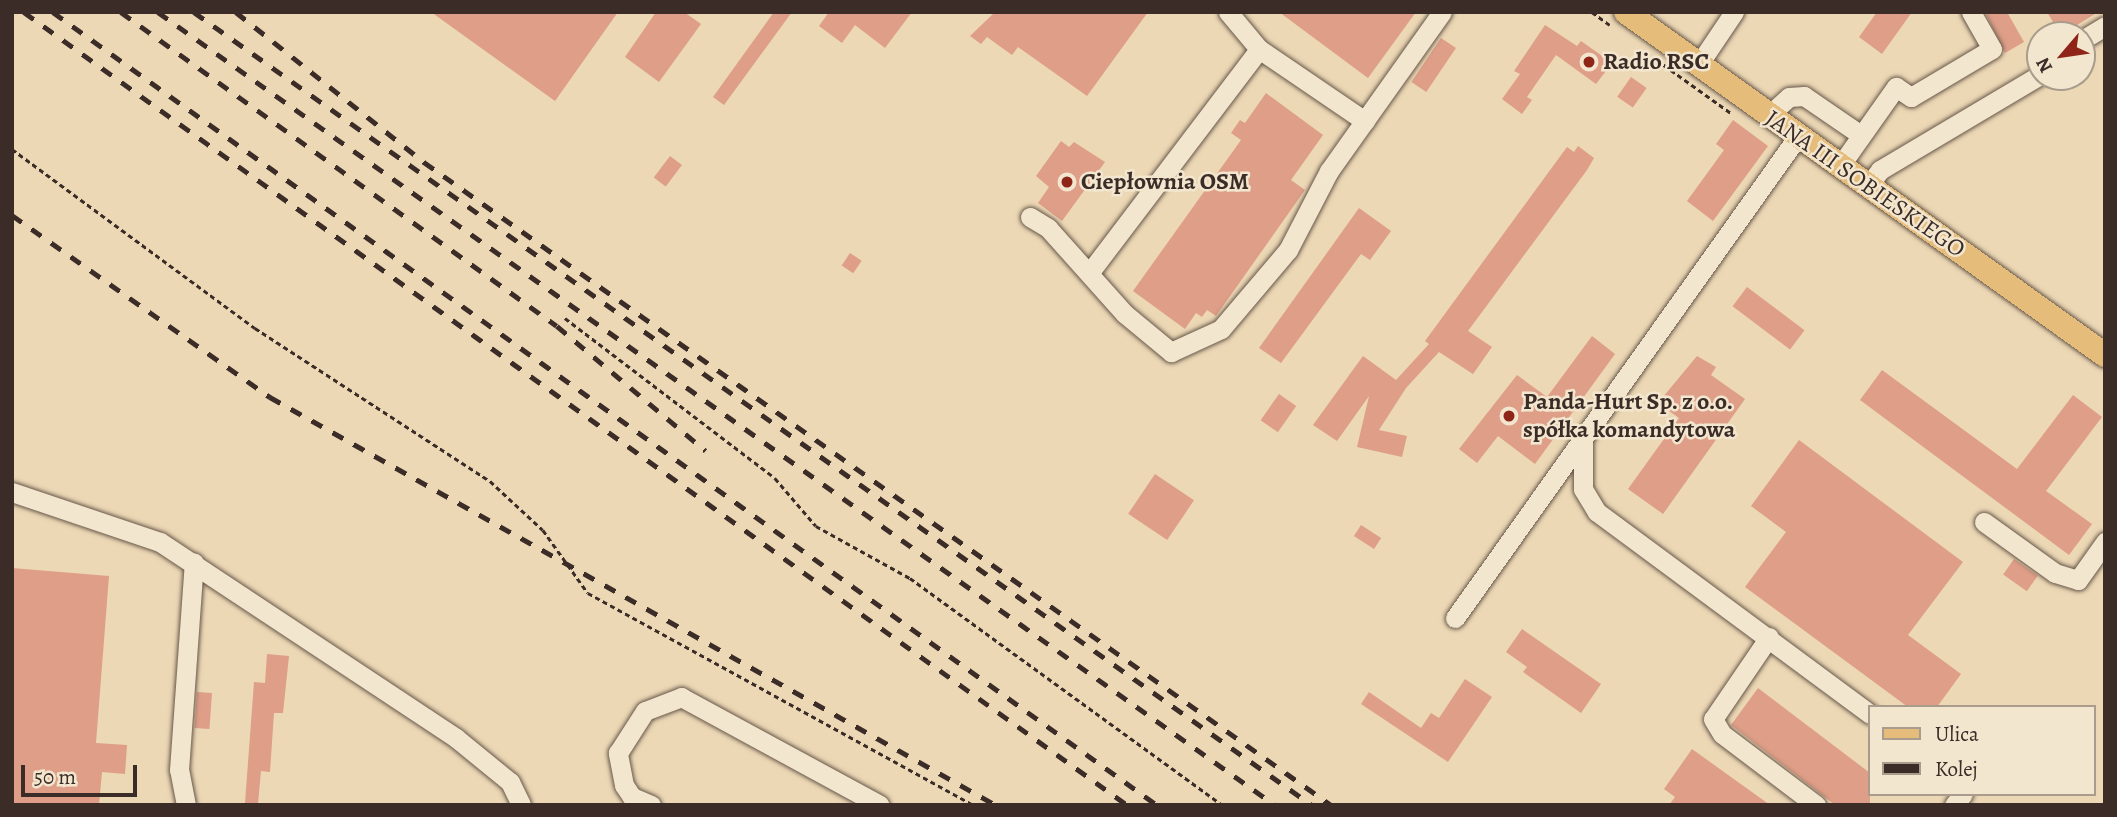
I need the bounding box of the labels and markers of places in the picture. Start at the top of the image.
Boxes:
place label: Radio RSC [1603,48,1709,76]
marker: Radio RSC [1581,54,1597,70]
place label: Ciepłownia OSM [1081,168,1249,196]
marker: Ciepłownia OSM [1059,174,1075,190]
place label: Panda-Hurt Sp. z o.o. spółka komandytowa [1523,388,1735,444]
marker: Panda-Hurt Sp. z o.o. spółka komandytowa [1501,408,1517,424]

